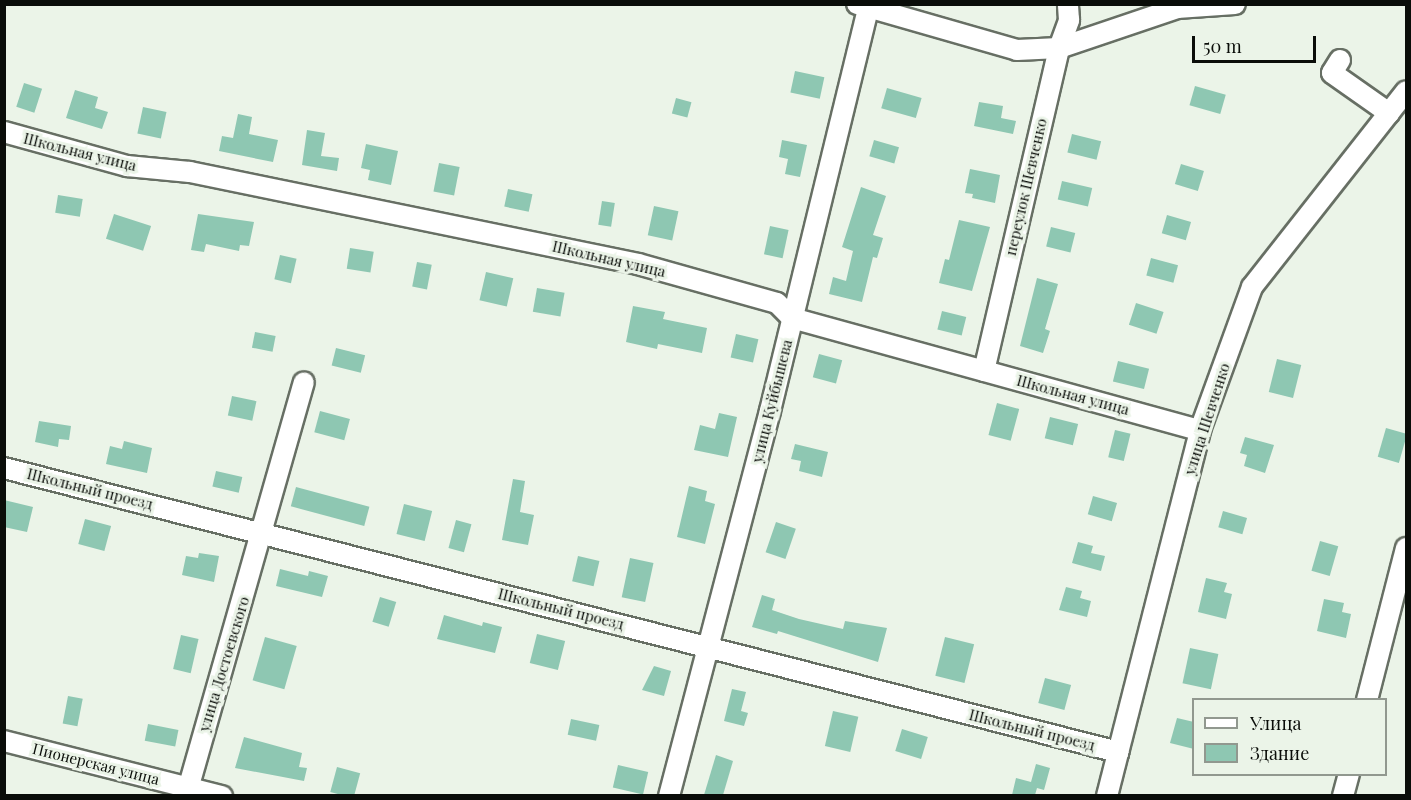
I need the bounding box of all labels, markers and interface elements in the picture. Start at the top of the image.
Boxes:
scale bar [1195,24,1320,62]
text: 50 m [1203,34,1242,58]
street label: переулок Шевченко [1001,117,1051,257]
street label: Школьная улица [22,129,138,175]
street label: Школьная улица [551,237,667,281]
street label: улица Куйбышева [748,338,796,464]
street label: улица Шевченко [1180,361,1234,477]
street label: Школьная улица [1015,371,1131,419]
street label: Школьный проезд [25,465,155,513]
street label: Школьный проезд [496,585,626,633]
street label: улица Достоевского [195,594,253,734]
legend [1192,698,1387,776]
street label: Школьный проезд [967,706,1097,754]
text: Улица [1250,711,1301,735]
street label: Пионерская улица [31,740,161,788]
text: Здание [1250,741,1309,765]

